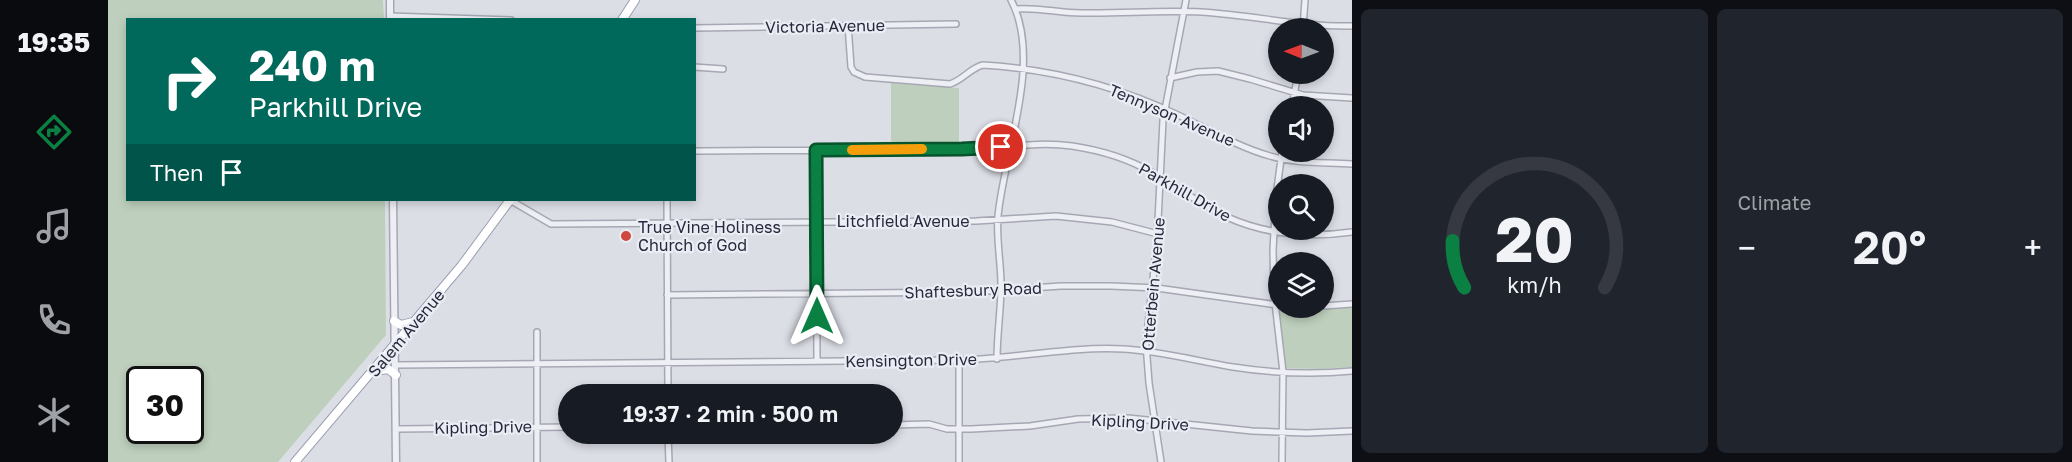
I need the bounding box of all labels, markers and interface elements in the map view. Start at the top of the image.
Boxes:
street label: Victoria Avenue [765,15,885,37]
north arrow [1268,18,1334,84]
map controls [1268,18,1334,318]
text: 19:35 [18,26,90,58]
text: 240 m [249,40,375,90]
icon: right [150,42,228,120]
street label: Tennyson Avenue [1106,80,1238,150]
text: Parkhill Drive [249,91,422,123]
button: sound [1268,96,1334,162]
icon: directions [33,111,75,153]
pin [975,121,1026,172]
icon: arrive [984,130,1017,163]
icon: arrive [215,156,248,189]
street label: Parkhill Drive [1135,158,1235,226]
text: Then [150,159,203,186]
button: search [1268,174,1334,240]
text: Climate [1738,190,1811,214]
text: 20 [1495,201,1574,276]
icon: music [33,205,75,247]
street label: Litchfield Avenue [836,211,970,231]
place label: True Vine Holiness Church of God [638,217,781,255]
street label: Otterbein Avenue [1137,217,1169,351]
text: 20° [1853,220,1926,274]
text: − [1738,228,1756,267]
text: + [2024,228,2042,267]
marker: True Vine Holiness Church of God [619,229,633,243]
button: layers [1268,252,1334,318]
text: km/h [1507,272,1562,298]
street label: Shaftesbury Road [904,278,1042,302]
position arrow [785,284,849,348]
street label: Salem Avenue [364,285,448,381]
icon: phone [33,299,75,341]
street label: Kensington Drive [845,349,977,371]
speed limit sign: 30 [126,366,204,444]
icon: climate [33,394,75,436]
text: 19:37 · 2 min · 500 m [623,400,838,427]
street label: Kipling Drive [1091,409,1189,435]
street label: Kipling Drive [434,416,532,438]

